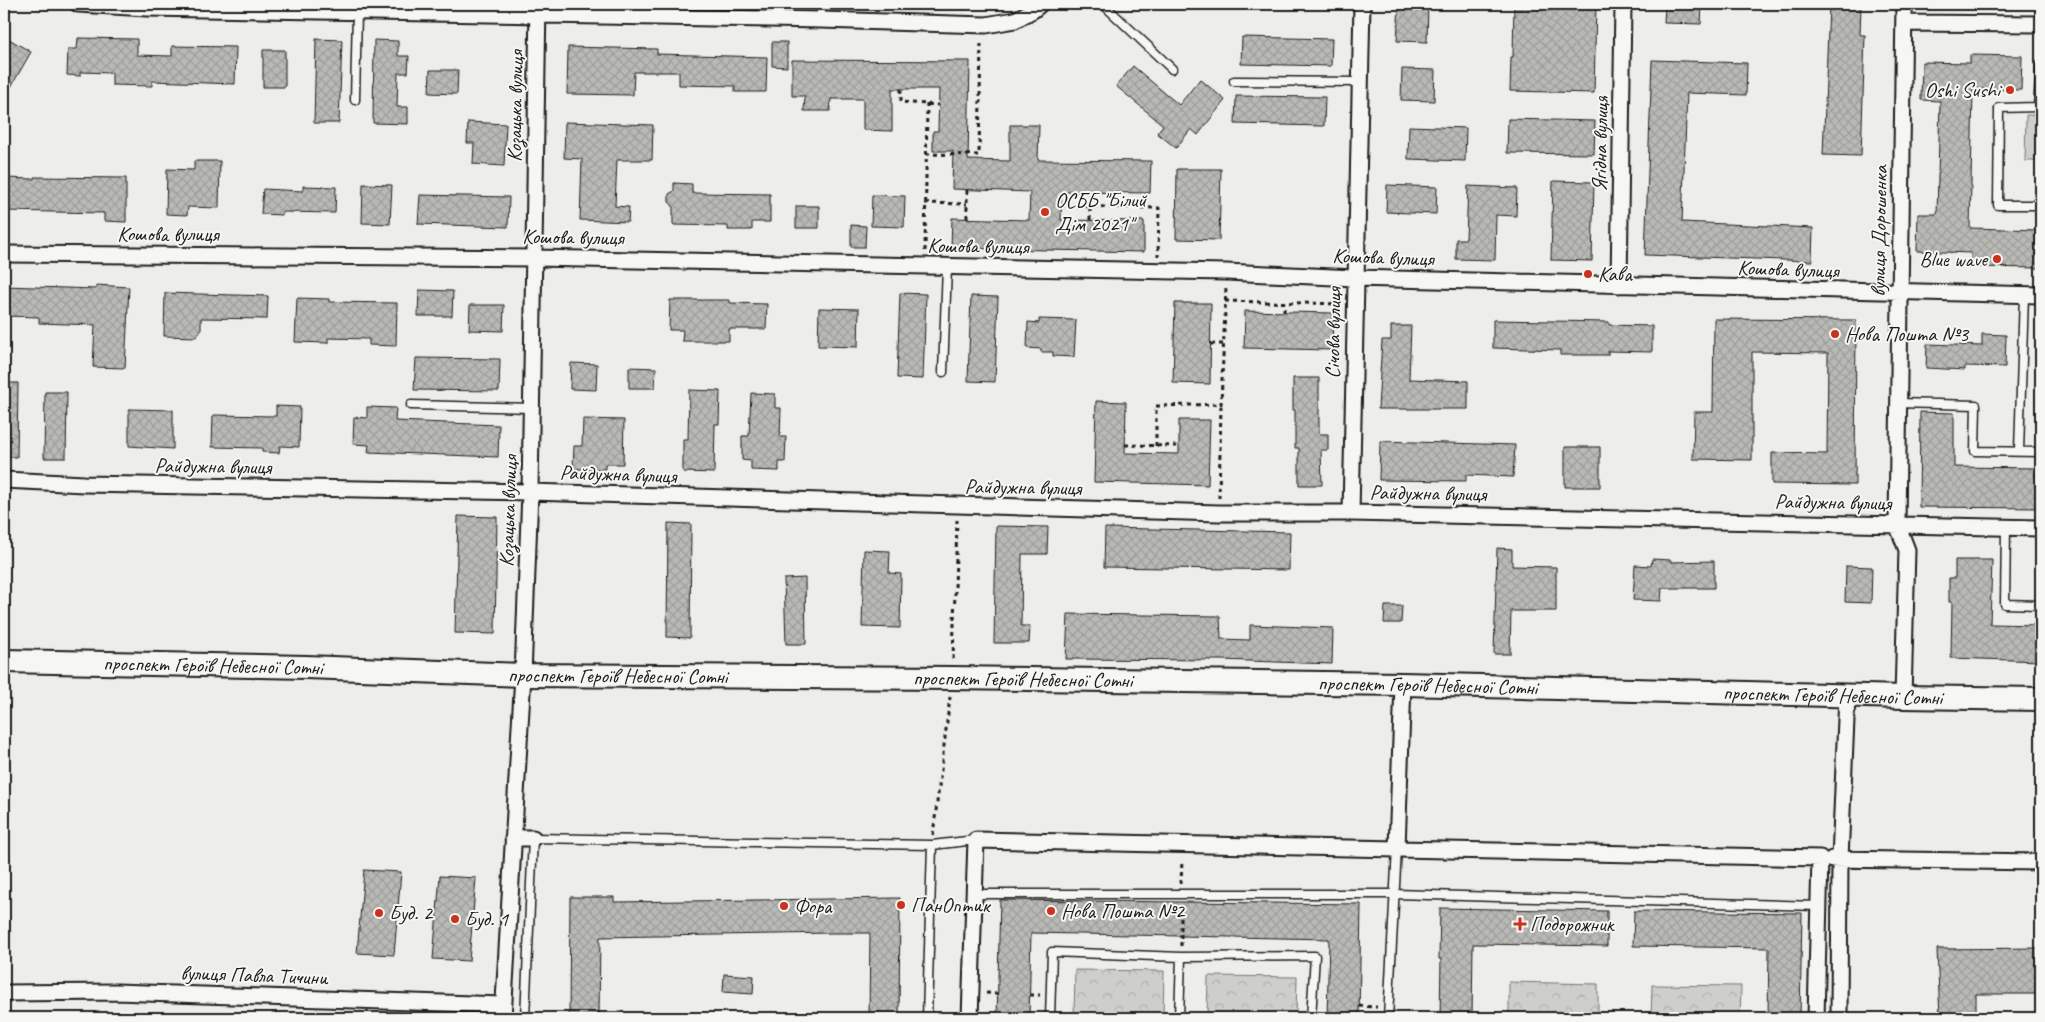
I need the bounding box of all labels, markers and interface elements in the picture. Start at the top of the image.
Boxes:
street label: Козацька вулиця [501,48,530,162]
place label: Oshi Sushi [1925,77,2003,103]
marker: Oshi Sushi [2004,84,2016,96]
street label: Ягідна вулиця [1586,95,1614,192]
street label: вулиця Дорошенка [1865,163,1893,297]
place label: ОСББ "Білий Дім 2021" [1055,187,1148,237]
marker: ОСББ "Білий Дім 2021" [1039,206,1051,218]
street label: Кошова вулиця [117,221,220,247]
street label: Кошова вулиця [522,223,626,251]
street label: Кошова вулиця [927,232,1031,260]
street label: Кошова вулиця [1332,242,1436,272]
place label: Blue wave [1919,246,1989,272]
marker: Blue wave [1991,253,2003,265]
street label: Кошова вулиця [1737,254,1841,284]
place label: Кава [1598,261,1633,287]
marker: Кава [1582,268,1594,280]
street label: Січова вулиця [1319,286,1347,379]
place label: Нова Пошта №3 [1845,321,1970,347]
marker: Нова Пошта №3 [1829,328,1841,340]
street label: Райдужна вулиця [155,452,273,480]
street label: Козацька вулиця [493,453,524,567]
street label: Райдужна вулиця [559,459,678,489]
street label: Райдужна вулиця [965,473,1083,501]
street label: Райдужна вулиця [1370,479,1488,507]
street label: Райдужна вулиця [1775,488,1893,516]
street label: проспект Героїв Небесної Сотні [103,650,326,681]
street label: проспект Героїв Небесної Сотні [508,661,731,689]
street label: проспект Героїв Небесної Сотні [913,665,1136,693]
street label: проспект Героїв Небесної Сотні [1318,670,1541,701]
street label: проспект Героїв Небесної Сотні [1722,679,1946,711]
place label: ПанОптик [911,892,992,918]
place label: Фора [794,893,833,919]
place label: Нова Пошта №2 [1061,898,1186,924]
marker: ПанОптик [895,899,907,911]
place label: Буд. 2 [389,900,434,926]
marker: Фора [778,900,790,912]
marker: Нова Пошта №2 [1045,905,1057,917]
place label: Буд. 1 [465,906,510,932]
marker: Буд. 2 [373,907,385,919]
place label: Подорожник [1530,911,1616,937]
marker: Буд. 1 [449,913,461,925]
marker: Подорожник [1514,918,1526,930]
street label: вулиця Павла Тичини [180,959,330,991]

